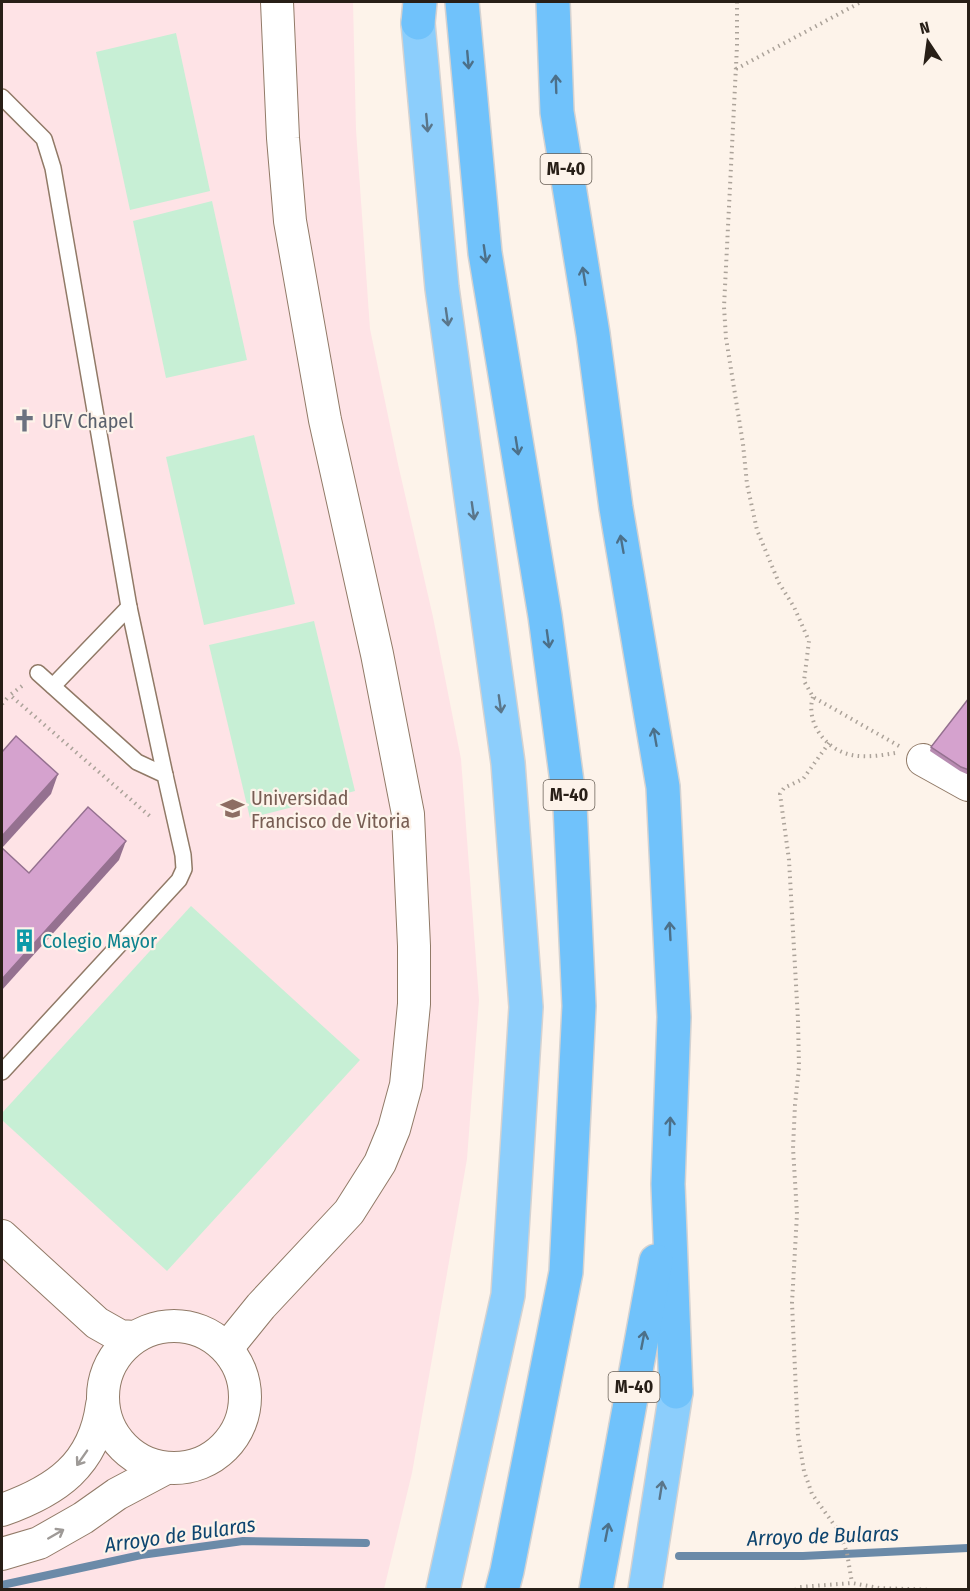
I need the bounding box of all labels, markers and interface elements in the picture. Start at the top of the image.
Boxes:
north arrow [898,12,958,72]
text: N [918,18,932,38]
one-way arrow [463,49,474,69]
one-way arrow [550,74,562,94]
one-way arrow [422,113,433,133]
road number: M-40 [540,154,592,184]
one-way arrow [480,244,491,263]
one-way arrow [578,267,589,287]
one-way arrow [441,307,452,327]
church icon: UFV Chapel [11,408,37,434]
place label: UFV Chapel [42,409,134,433]
one-way arrow [512,436,523,456]
one-way arrow [468,500,479,520]
one-way arrow [616,535,627,555]
one-way arrow [543,628,554,648]
one-way arrow [495,693,506,713]
one-way arrow [649,727,660,747]
road number: M-40 [544,780,594,810]
place label: Universidad Francisco de Vitoria [251,786,410,833]
school or university icon: Universidad Francisco de Vitoria [220,796,246,822]
one-way arrow [664,921,675,941]
building icon: Colegio Mayor [11,928,37,954]
place label: Colegio Mayor [42,929,157,953]
one-way arrow [664,1116,676,1136]
one-way arrow [638,1331,649,1351]
road number: M-40 [608,1372,660,1402]
one-way arrow [76,1450,88,1466]
one-way arrow [655,1481,666,1501]
water label: Arroyo de Bularas [102,1512,257,1559]
water label: Arroyo de Bularas [746,1520,900,1552]
one-way arrow [602,1523,613,1542]
one-way arrow [47,1528,64,1540]

